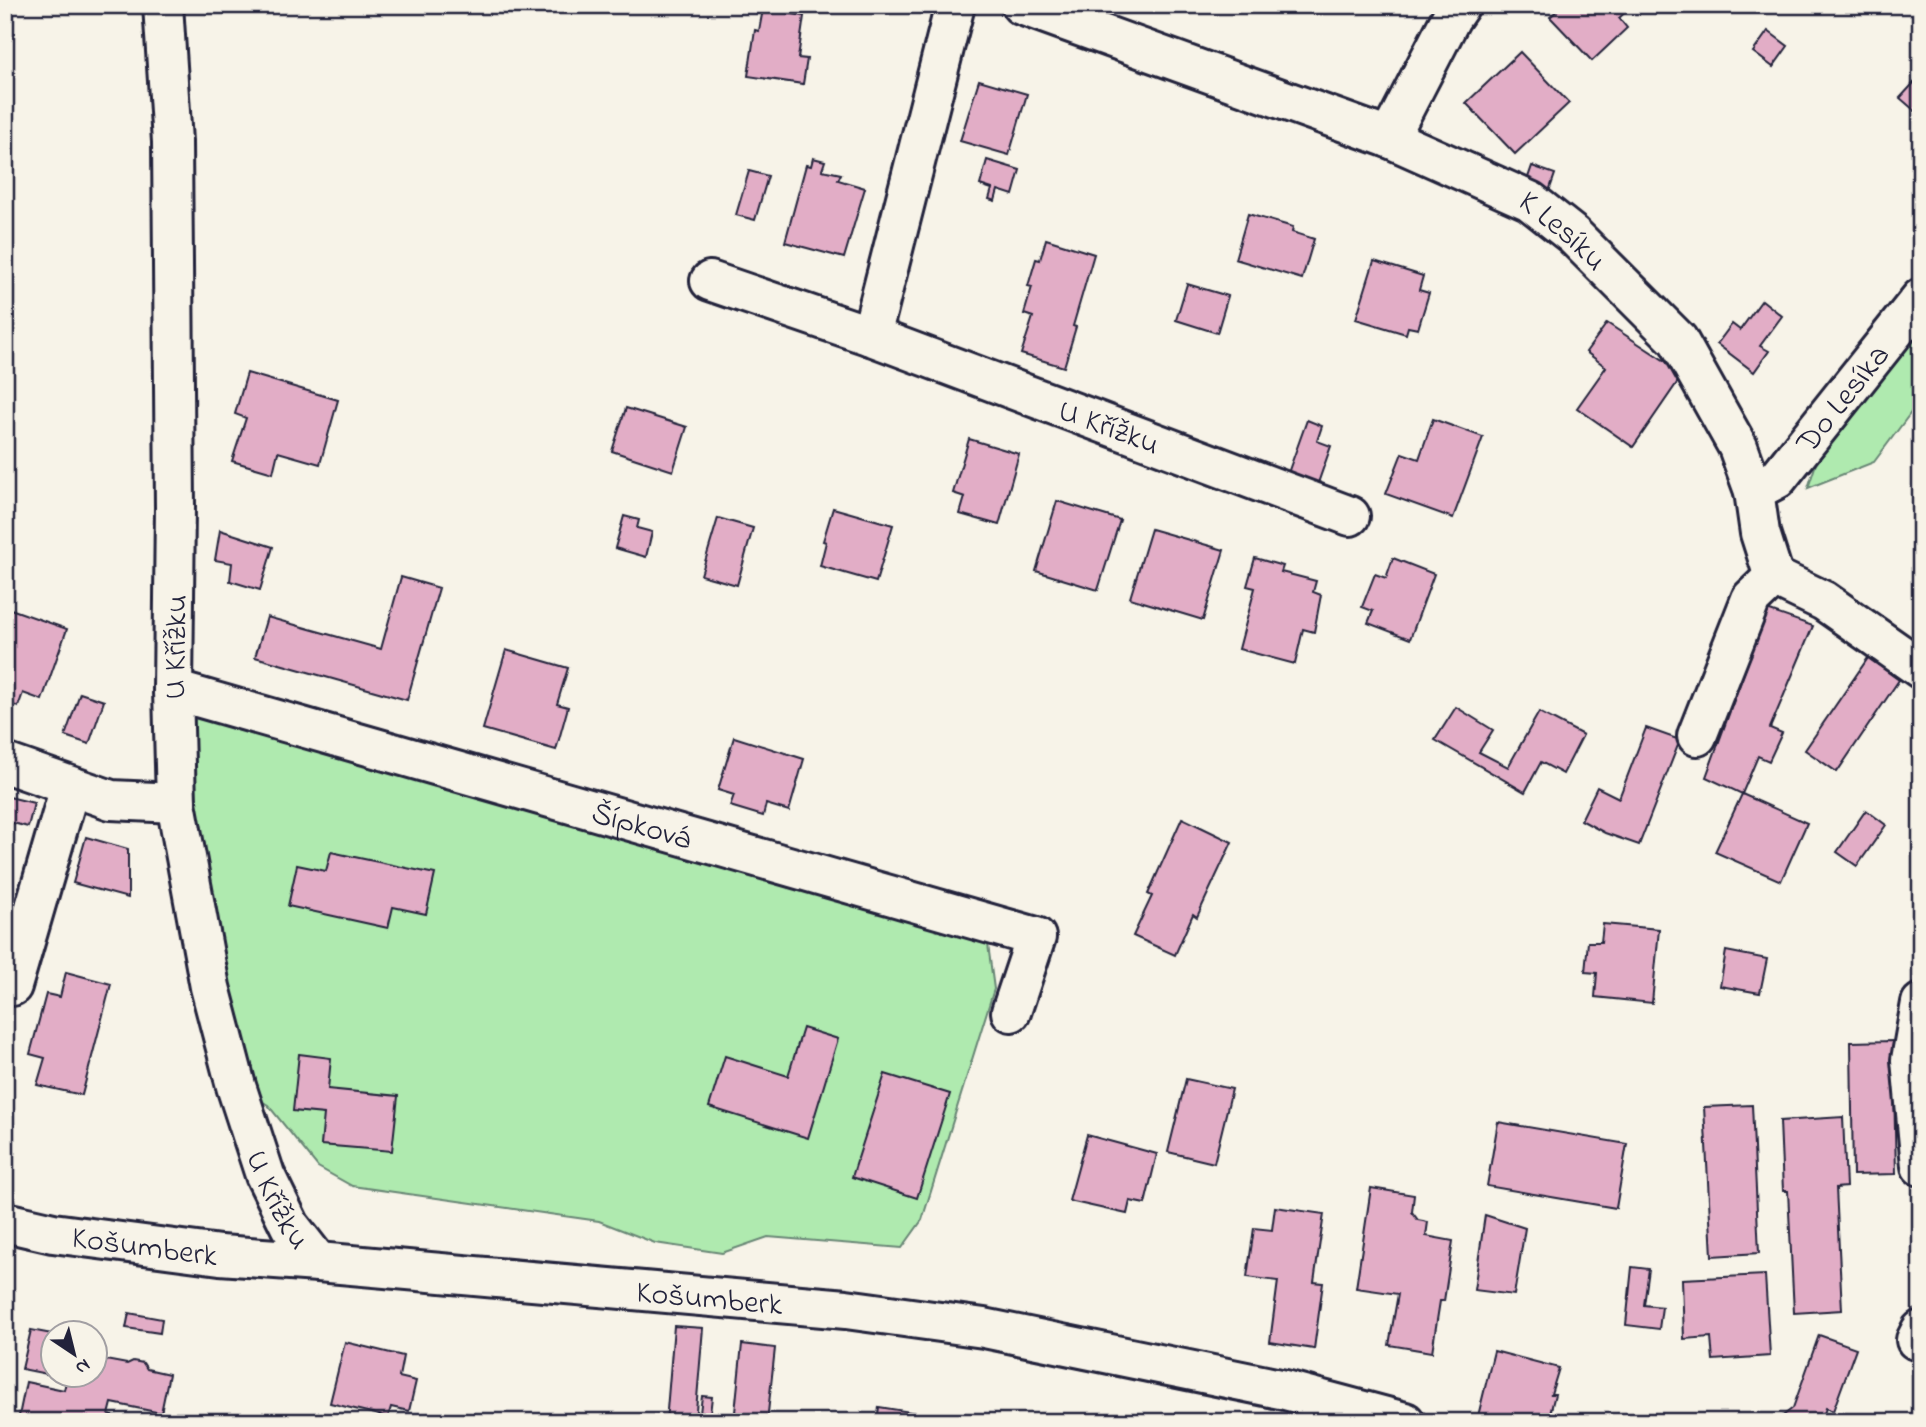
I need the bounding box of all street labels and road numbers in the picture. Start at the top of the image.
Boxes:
street label: K Lesíku [1507,181,1616,283]
street label: Do Lesíka [1786,335,1903,465]
street label: U Křížku [1051,388,1166,469]
street label: U Křížku [153,594,202,700]
street label: Šípková [586,791,697,864]
street label: U Křížku [232,1145,320,1261]
street label: Košumberk [69,1216,221,1282]
street label: Košumberk [634,1270,785,1330]

